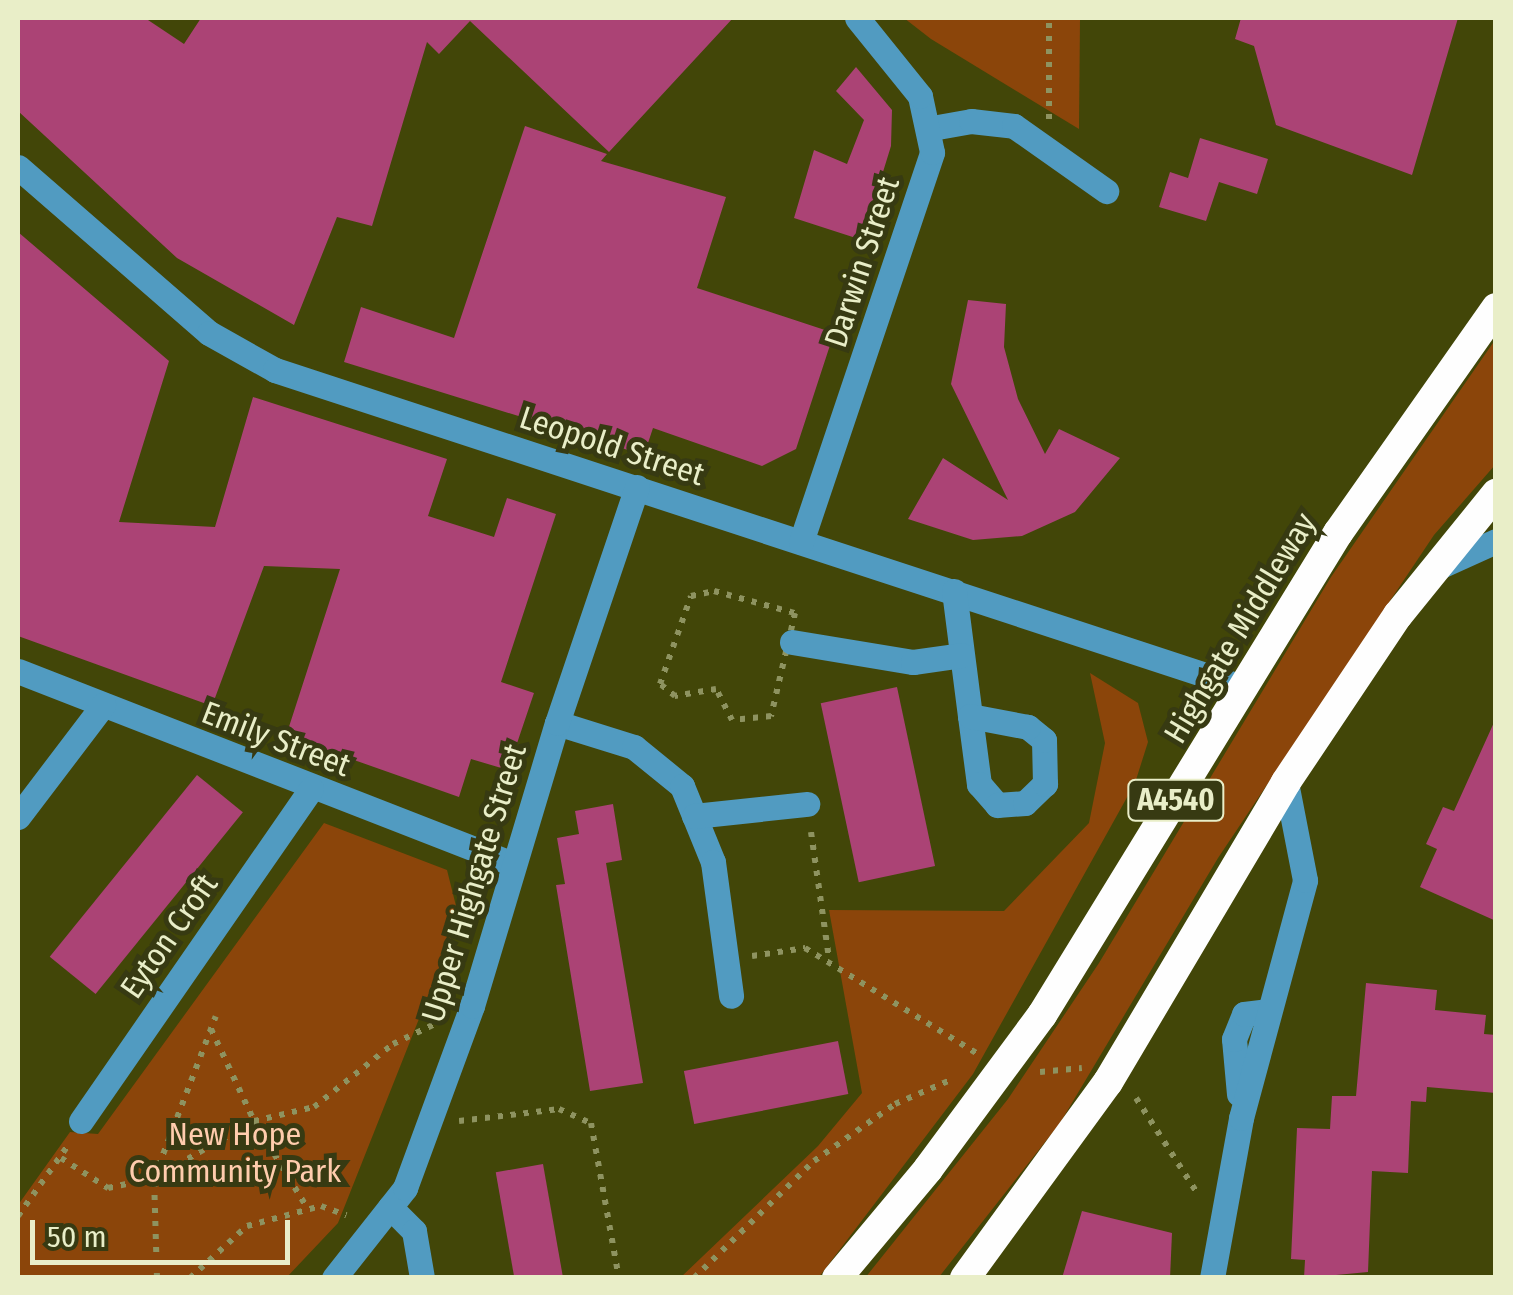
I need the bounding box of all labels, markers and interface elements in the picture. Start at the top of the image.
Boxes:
street label: Darwin Street [816,172,908,352]
street label: Leopold Street [515,398,709,494]
street label: Highgate Middleway [1156,506,1324,750]
street label: Emily Street [196,693,356,785]
street label: Upper Highgate Street [413,739,535,1027]
road number: A4540 [1126,775,1226,825]
street label: Eyton Croft [112,866,226,1006]
park label: New Hope Community Park [129,1116,341,1191]
scale bar [35,1200,295,1262]
text: 50 m [47,1219,107,1255]

